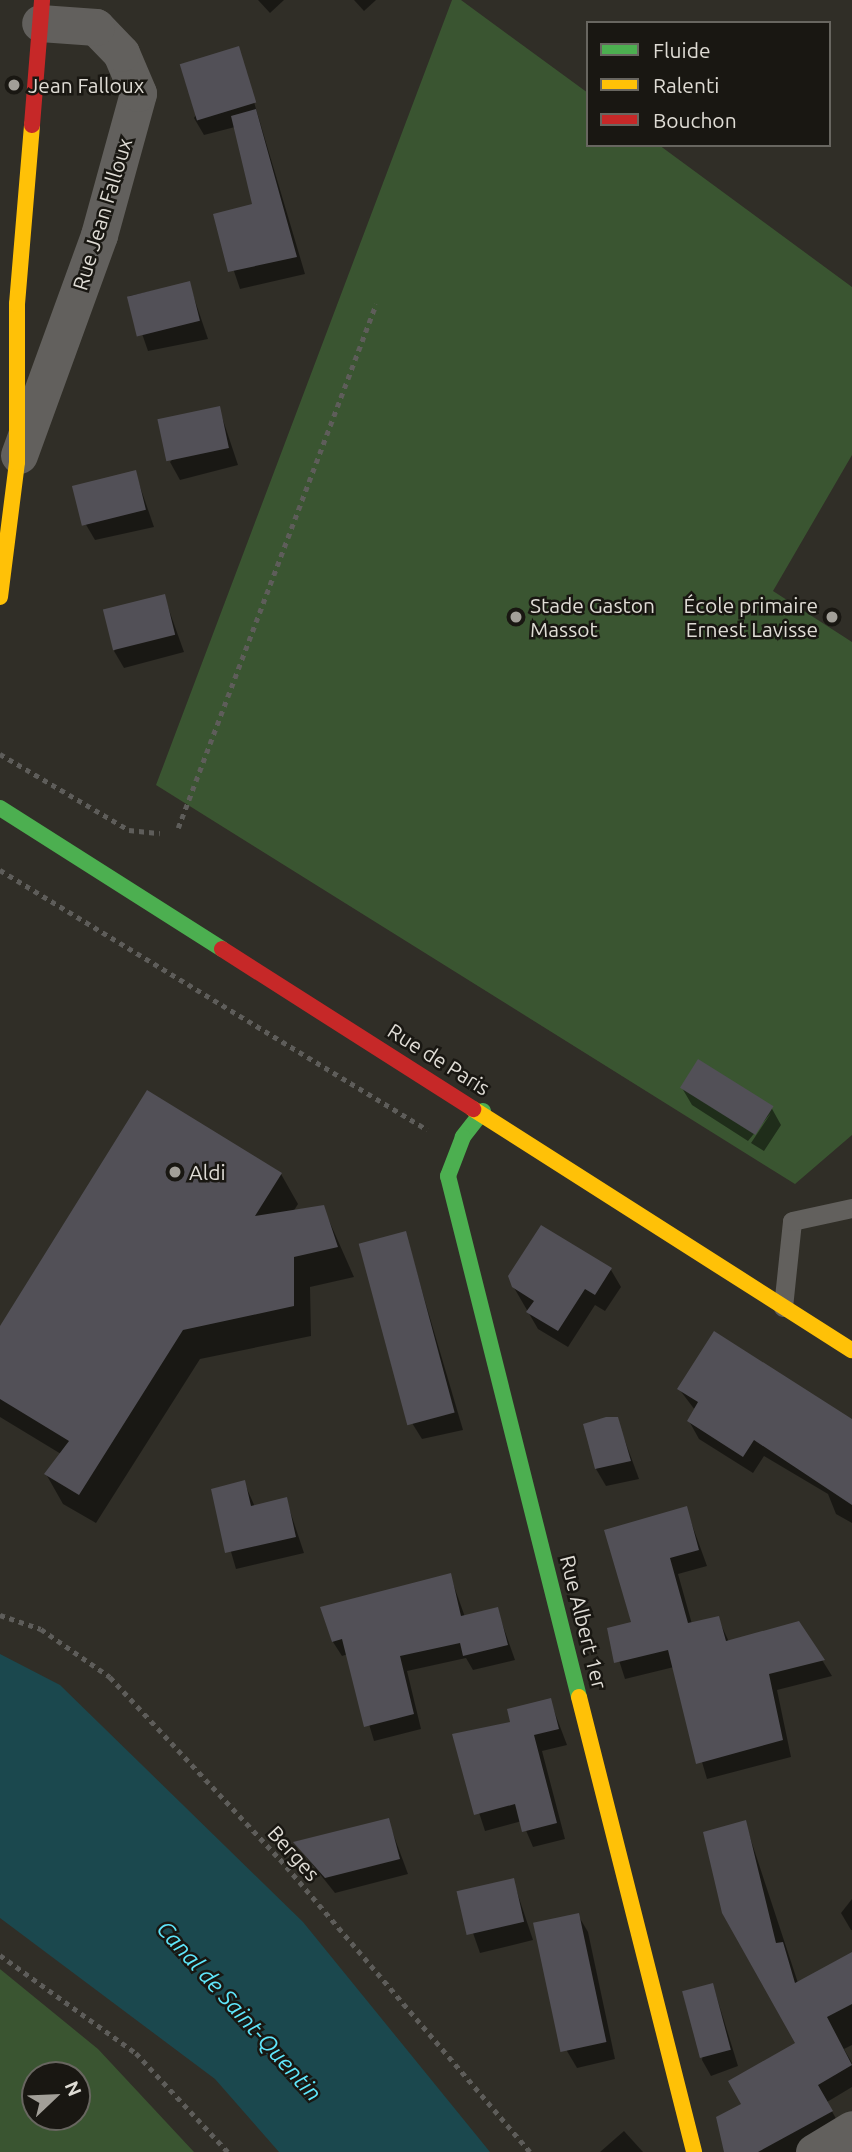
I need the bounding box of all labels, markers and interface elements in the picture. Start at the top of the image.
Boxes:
legend [586,21,831,147]
text: Fluide [653,38,711,62]
place label: Jean Falloux [28,72,144,98]
text: Ralenti [653,73,719,97]
marker: Jean Falloux [6,77,22,93]
text: Bouchon [653,108,737,132]
street label: Rue Jean Falloux [67,135,137,293]
place label: Stade Gaston Massot [530,592,655,642]
place label: École primaire Ernest Lavisse [683,592,818,642]
marker: Stade Gaston Massot [508,609,524,625]
marker: École primaire Ernest Lavisse [824,609,840,625]
street label: Rue de Paris [383,1018,495,1100]
place label: Aldi [189,1159,226,1185]
marker: Aldi [167,1164,183,1180]
street label: Rue Albert 1er [555,1553,613,1691]
street label: Berges [263,1820,325,1886]
water label: Canal de Saint-Quentin [151,1915,327,2107]
north arrow [21,2061,91,2131]
text: N [61,2078,86,2099]

